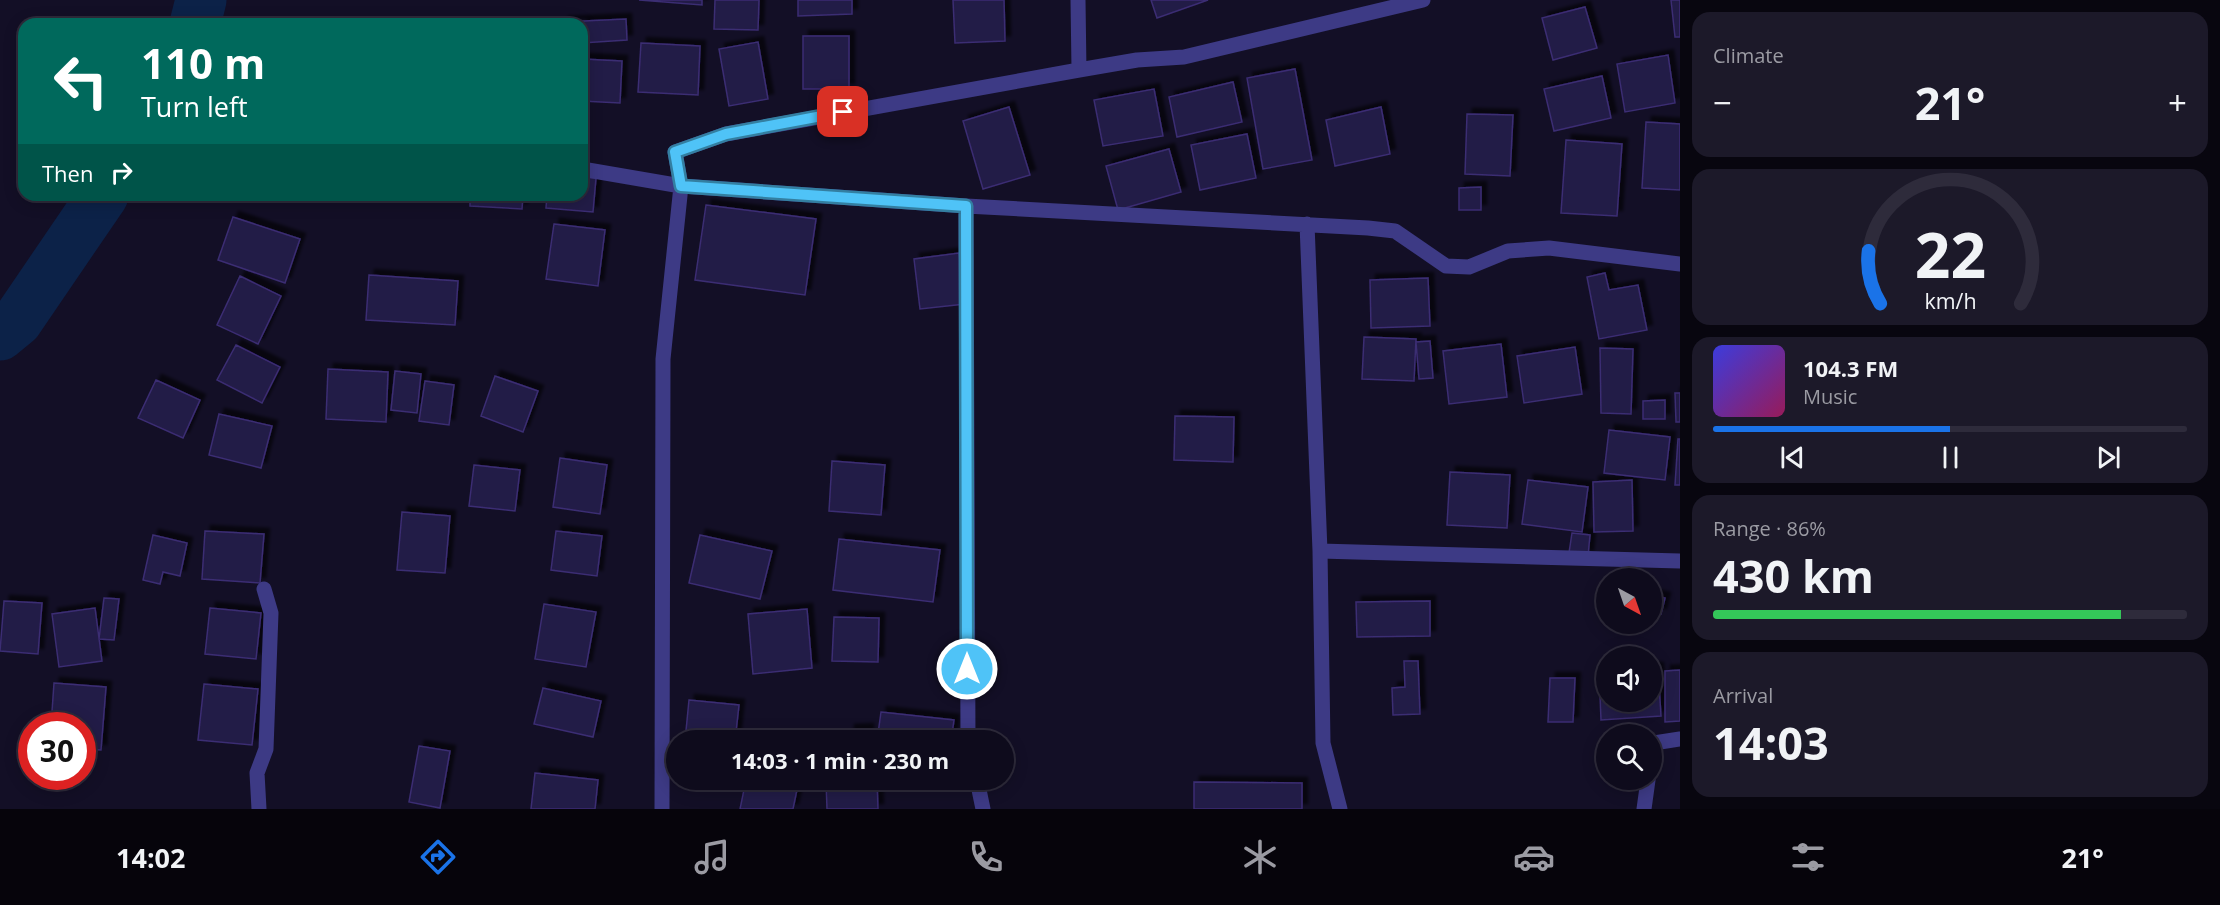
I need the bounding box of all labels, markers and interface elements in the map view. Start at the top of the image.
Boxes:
text: 110 m [141,34,265,91]
icon: left [42,42,120,120]
text: Climate [1713,42,1784,69]
text: 21° [1915,72,1985,133]
text: − [1713,80,1732,125]
text: + [2168,80,2187,125]
pin [817,86,868,137]
text: Turn left [141,88,248,125]
icon: arrive [826,95,859,128]
icon: right [105,156,138,189]
text: Then [42,158,93,188]
text: 22 [1914,211,1986,296]
text: km/h [1924,287,1976,316]
text: 104.3 FM [1803,353,1898,383]
text: Music [1803,383,1857,410]
icon: previous [1776,441,1809,474]
icon: pause [1934,441,1967,474]
icon: next [2092,441,2125,474]
text: Range · 86% [1713,515,1826,542]
text: 430 km [1713,545,1874,606]
north arrow [1596,568,1662,634]
map controls [1596,568,1662,790]
position arrow [935,637,999,701]
button: sound [1596,646,1662,712]
text: Arrival [1713,682,1773,709]
speed limit sign: 30 [18,712,96,790]
text: 14:03 [1713,712,1829,773]
button: search [1596,724,1662,790]
text: 14:03 · 1 min · 230 m [731,745,949,775]
icon: directions [417,836,459,878]
icon: music [691,836,733,878]
icon: phone [965,836,1007,878]
icon: climate [1239,836,1281,878]
icon: car [1513,836,1555,878]
icon: filters [1787,836,1829,878]
text: 14:02 [116,839,185,876]
text: 21° [2061,839,2104,876]

